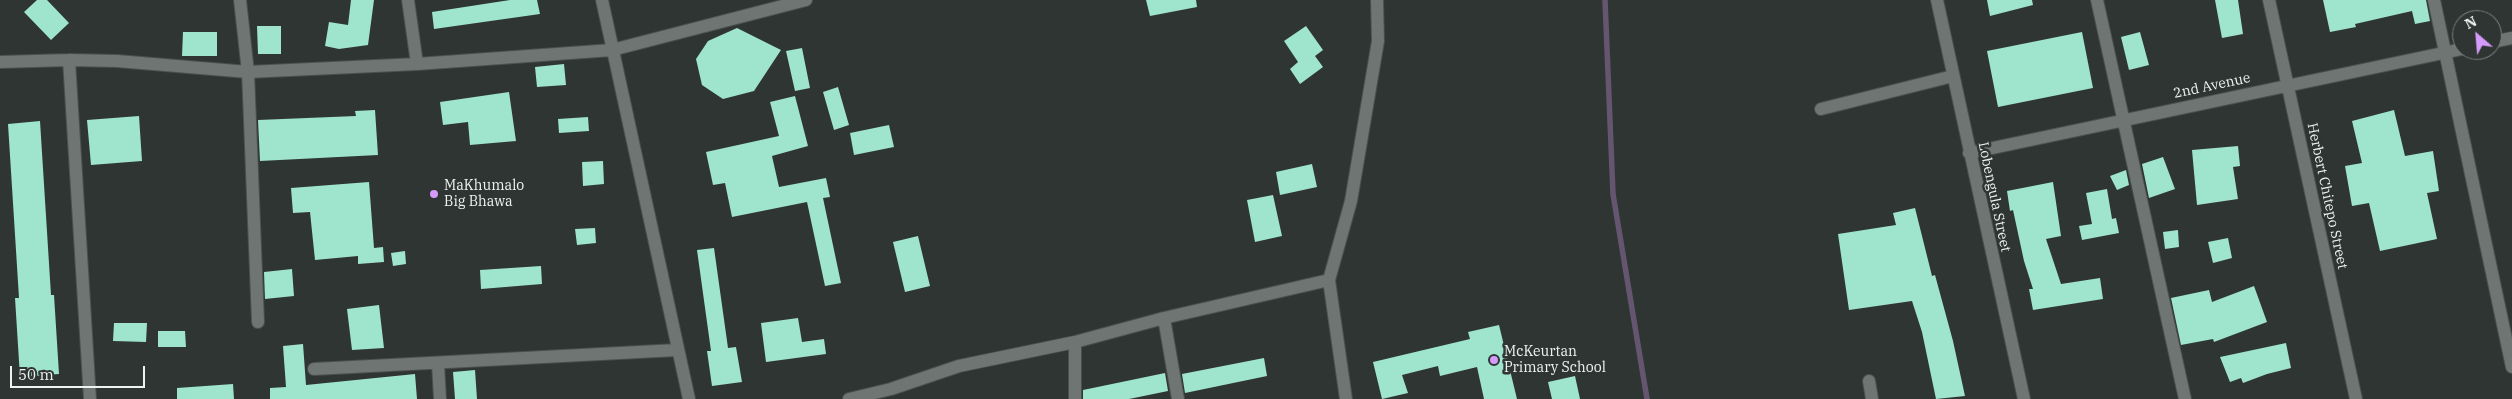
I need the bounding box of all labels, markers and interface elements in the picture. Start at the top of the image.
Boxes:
north arrow [2452,10,2502,60]
text: N [2462,12,2480,33]
street label: 2nd Avenue [2172,70,2252,102]
street label: Herbert Chitepo Street [2303,121,2351,271]
street label: Lobengula Street [1974,141,2014,253]
place label: MaKhumalo Big Bhawa [444,178,524,210]
marker: MaKhumalo Big Bhawa [428,188,440,200]
place label: McKeurtan Primary School [1504,344,1606,377]
marker: McKeurtan Primary School [1488,354,1500,366]
scale bar [12,356,148,388]
text: 50 m [18,365,54,384]

